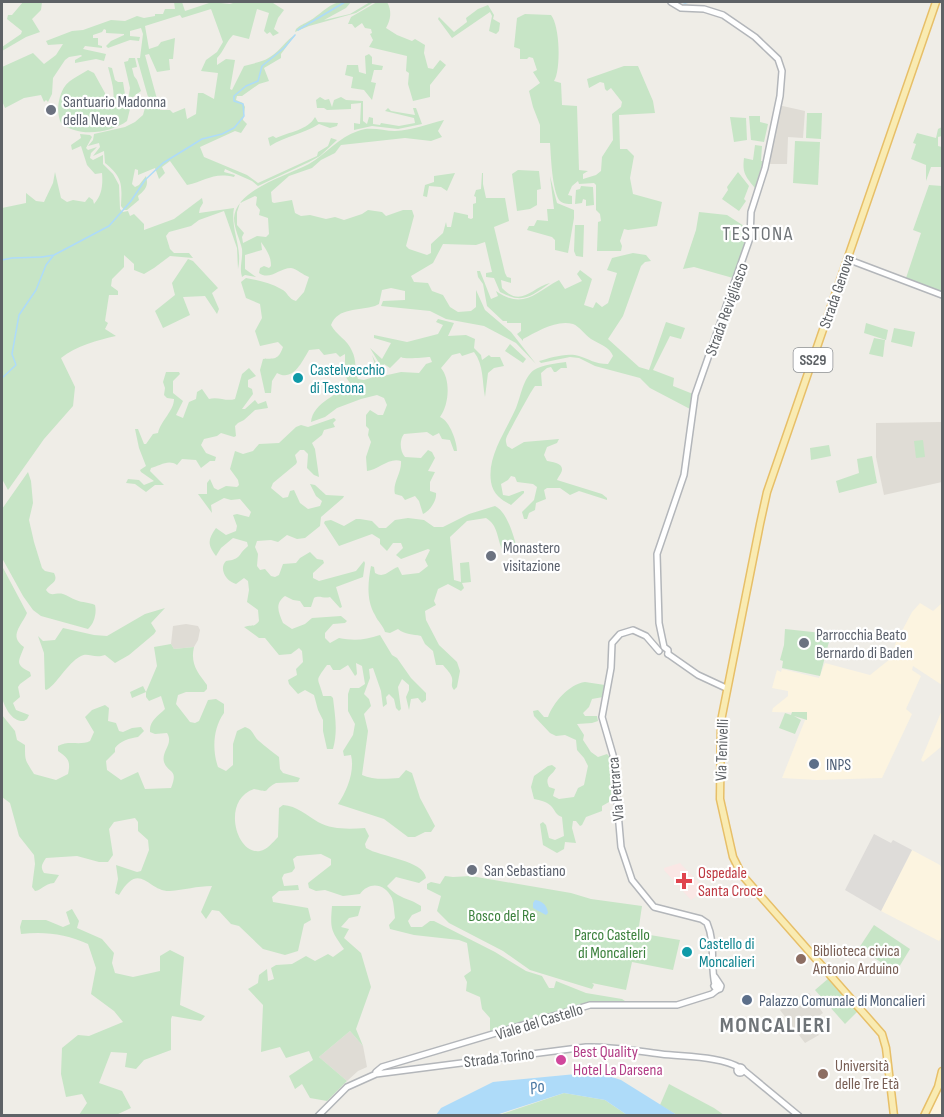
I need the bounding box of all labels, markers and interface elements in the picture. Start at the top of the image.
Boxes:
place label: Santuario Madonna della Neve [63,93,166,130]
marker: Santuario Madonna della Neve [44,103,58,117]
district label: TESTONA [722,222,794,246]
street label: Strada Genova [816,252,859,331]
street label: Strada Revigliasco [702,260,753,359]
road number: SS29 [794,348,832,372]
place label: Castelvecchio di Testona [310,361,385,398]
marker: Castelvecchio di Testona [291,371,305,385]
place label: Monastero visitazione [503,539,561,576]
marker: Monastero visitazione [484,549,498,563]
place label: Parrocchia Beato Bernardo di Baden [816,626,913,663]
marker: Parrocchia Beato Bernardo di Baden [797,636,811,650]
street label: Via Tenivelli [712,719,733,782]
street label: Via Petrarca [604,756,629,822]
place label: INPS [826,756,851,775]
marker: INPS [807,757,821,771]
place label: San Sebastiano [484,862,566,881]
marker: San Sebastiano [465,863,479,877]
place label: Ospedale Santa Croce [698,864,763,901]
marker: Ospedale Santa Croce [675,872,693,890]
park label: Bosco del Re [468,907,536,926]
park label: Parco Castello di Moncalieri [574,926,650,963]
place label: Castello di Moncalieri [699,935,755,972]
place label: Biblioteca civica Antonio Arduino [812,942,900,979]
marker: Castello di Moncalieri [680,945,694,959]
marker: Biblioteca civica Antonio Arduino [794,952,808,966]
place label: Palazzo Comunale di Moncalieri [759,992,925,1011]
marker: Palazzo Comunale di Moncalieri [740,993,754,1007]
street label: Viale del Castello [494,1000,585,1045]
district label: MONCALIERI [720,1012,832,1039]
place label: Best Quality Hotel La Darsena [573,1043,663,1080]
street label: Strada Torino [463,1045,535,1072]
marker: Best Quality Hotel La Darsena [554,1053,568,1067]
place label: Università delle Tre Età [835,1057,899,1094]
marker: Università delle Tre Età [816,1067,830,1081]
water label: Po [528,1076,547,1099]

